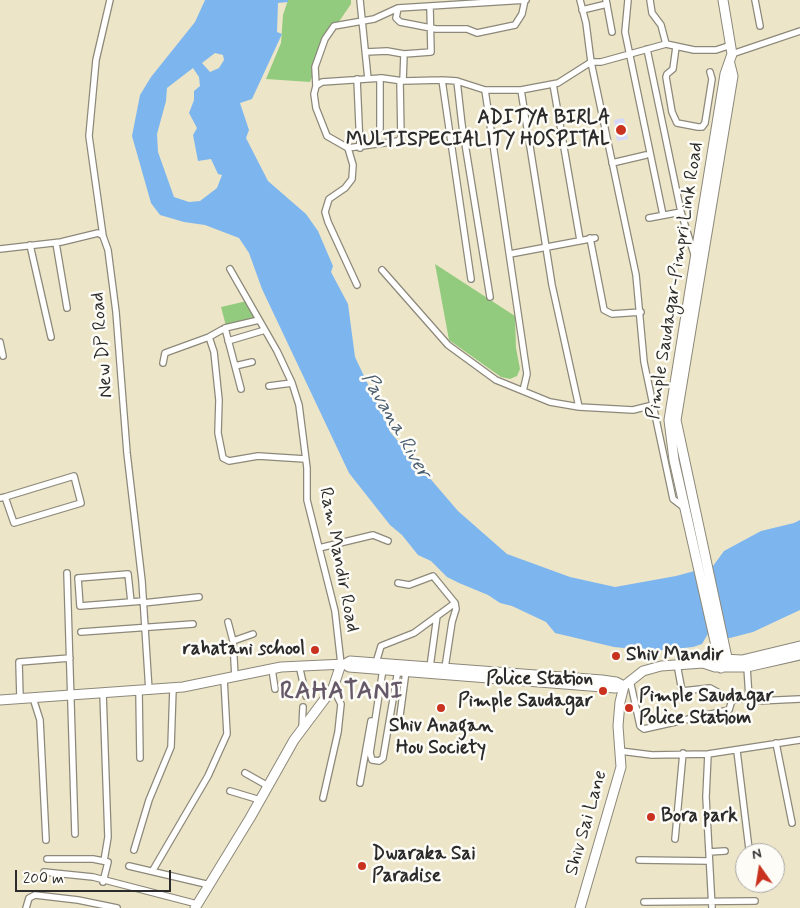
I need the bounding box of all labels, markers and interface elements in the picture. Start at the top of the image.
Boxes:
place label: ADITYA BIRLA MULTISPECIALITY HOSPITAL [346,108,610,152]
marker: ADITYA BIRLA MULTISPECIALITY HOSPITAL [614,123,628,137]
street label: Pimple Saudagar-Pimpri Link Road [643,141,709,421]
street label: New DP Road [87,291,119,399]
water label: Pavana River [355,369,435,483]
street label: Ram Mandir Road [313,486,363,634]
place label: rahatani school [183,639,305,661]
marker: rahatani school [309,644,321,656]
place label: Shiv Mandir [626,645,724,667]
marker: Shiv Mandir [610,650,622,662]
place label: Police Station Pimple Saudagar [458,669,593,713]
district label: RAHATANI [280,679,404,707]
marker: Police Station Pimple Saudagar [597,685,609,697]
place label: Pimple Saudagar Police Statiom [639,686,774,730]
marker: Shiv Anagan Hou Society [435,702,447,714]
marker: Pimple Saudagar Police Statiom [623,702,635,714]
place label: Shiv Anagan Hou Society [389,716,493,760]
street label: Shiv Sai Lane [561,768,613,878]
place label: Bora park [661,806,738,828]
marker: Bora park [645,811,657,823]
north arrow [735,843,785,893]
place label: Dwaraka Sai Paradise [372,844,476,888]
text: N [750,845,763,864]
scale bar [18,860,174,892]
marker: Dwaraka Sai Paradise [356,860,368,872]
text: 200 m [23,869,64,889]

